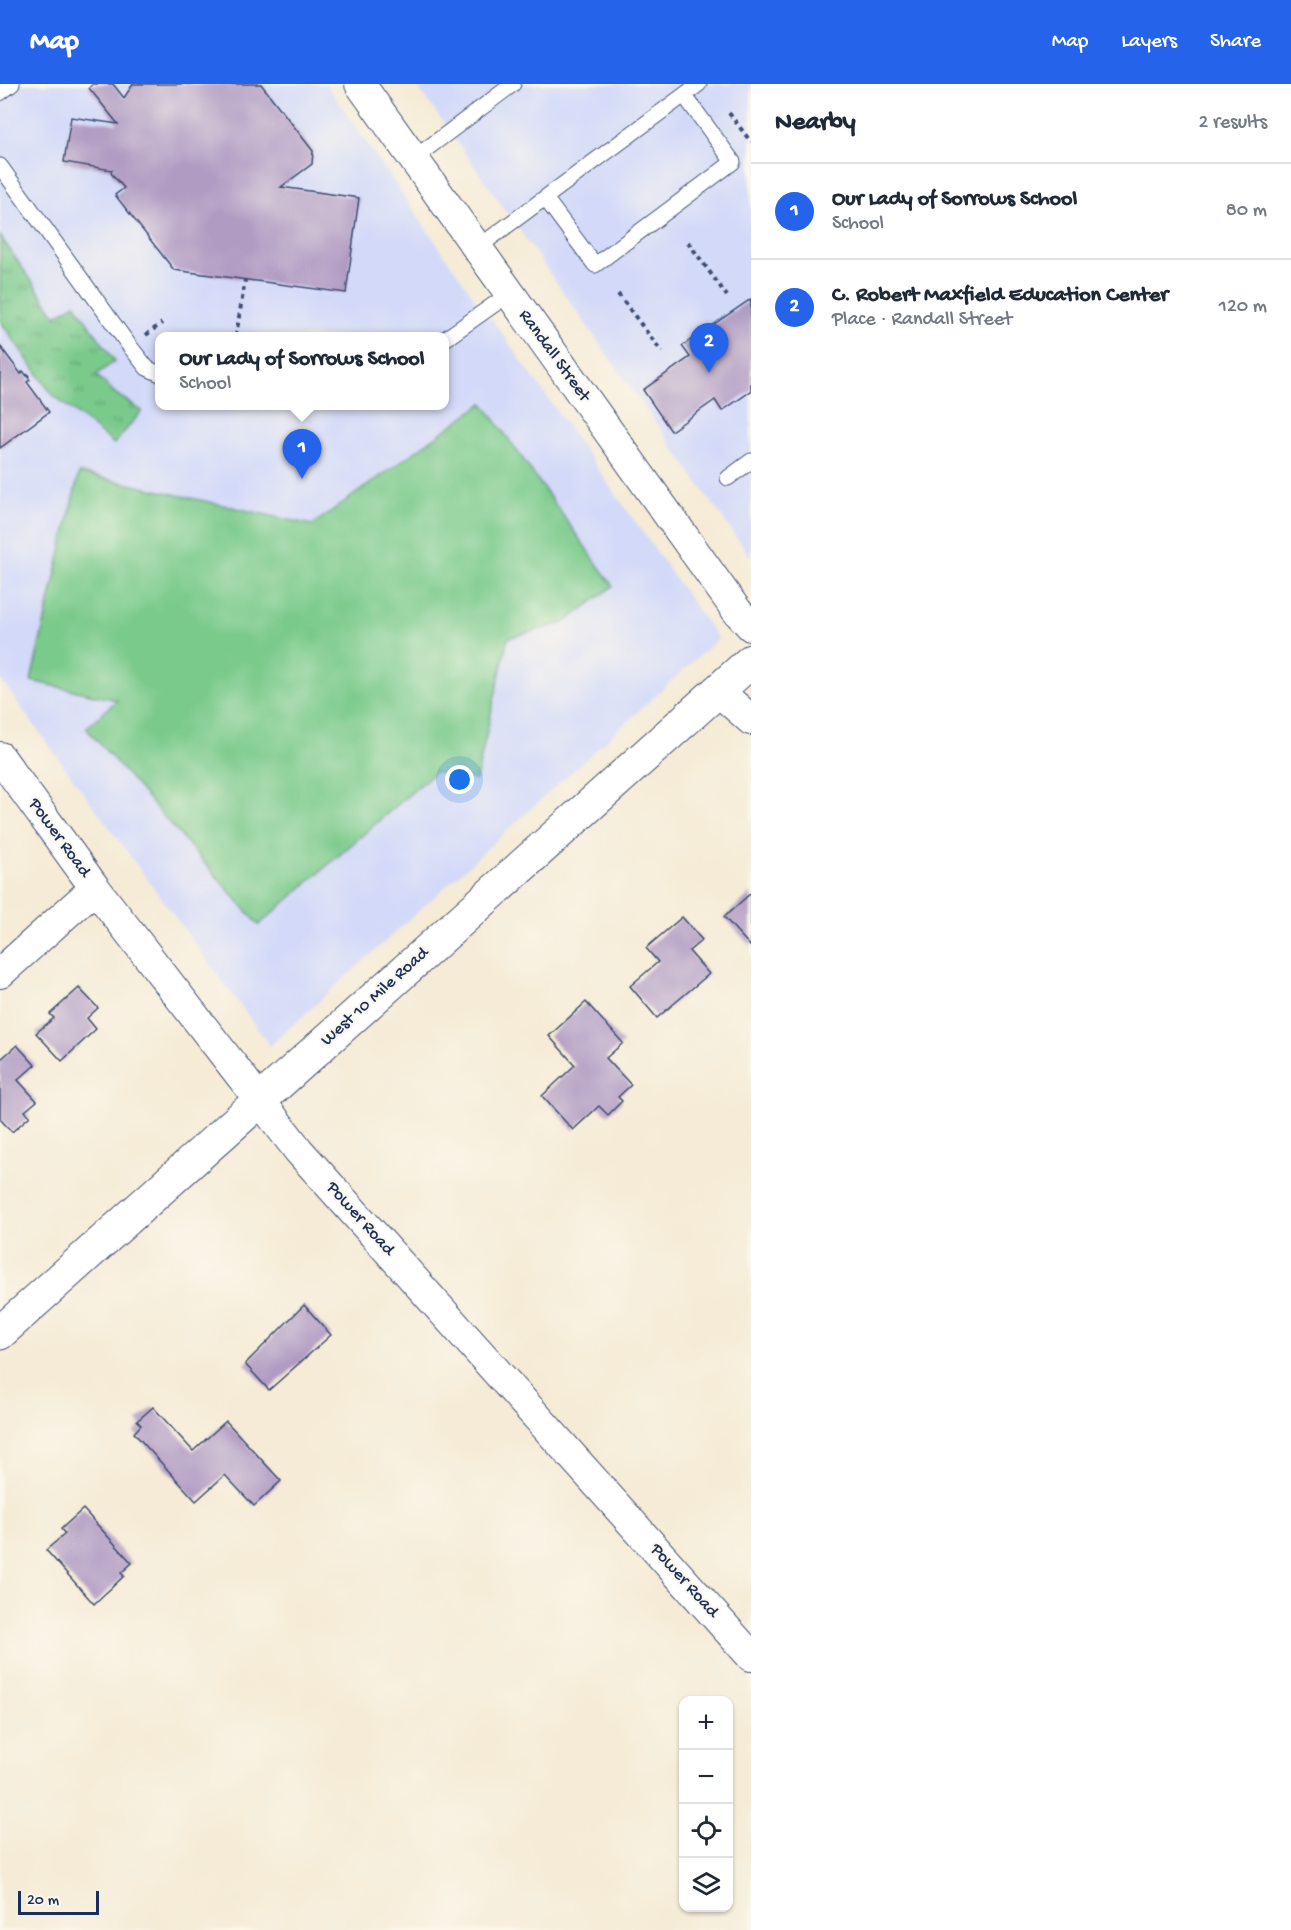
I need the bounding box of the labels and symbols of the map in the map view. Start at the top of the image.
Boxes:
street label: Randall Street [514,306,595,407]
pin: 2 [690,324,728,373]
pin: 1 [282,430,322,479]
your location [445,765,474,794]
street label: Power Road [23,794,96,883]
street label: West 10 Mile Road [317,942,434,1051]
street label: Power Road [321,1177,400,1261]
street label: Power Road [645,1539,724,1623]
scale bar [18,1888,99,1916]

